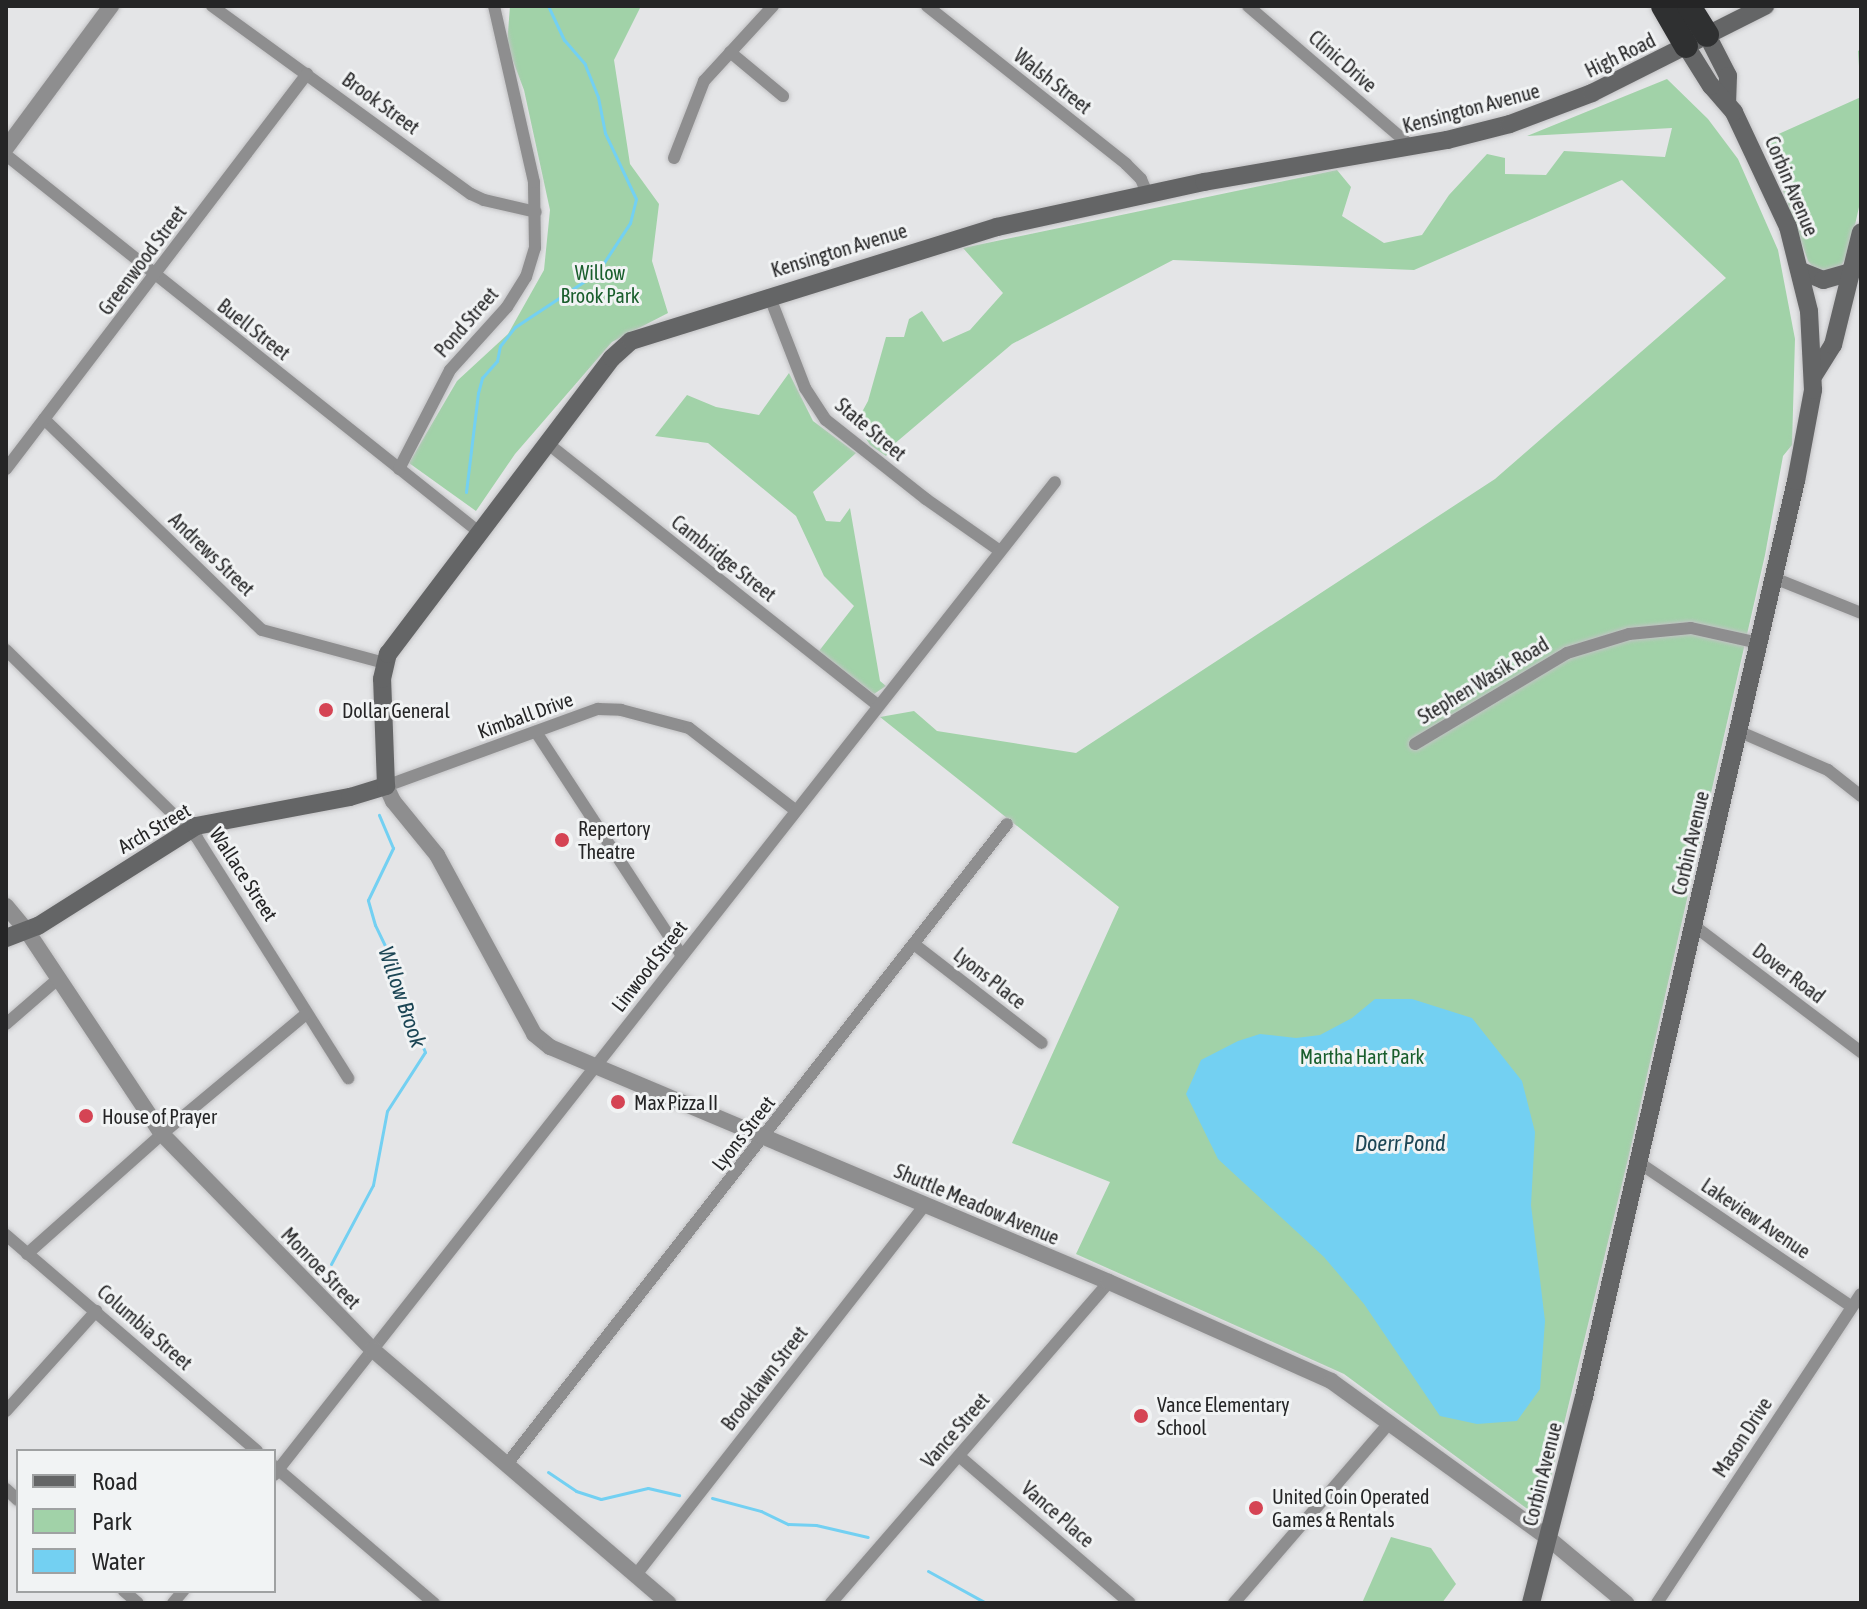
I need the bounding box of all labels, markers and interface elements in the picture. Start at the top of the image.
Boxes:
street label: Clinic Drive [1304,25,1382,97]
street label: High Road [1581,28,1659,82]
street label: Walsh Street [1009,43,1097,119]
street label: Brook Street [338,67,424,139]
street label: Kensington Avenue [1400,78,1542,138]
street label: Corbin Avenue [1760,132,1824,240]
street label: Greenwood Street [93,201,191,319]
street label: Kensington Avenue [768,218,910,282]
park label: Willow Brook Park [560,260,640,307]
street label: Pond Street [429,282,503,362]
street label: Buell Street [213,293,295,365]
street label: State Street [831,393,911,465]
street label: Andrews Street [164,507,260,601]
street label: Cambridge Street [667,510,781,606]
street label: Stephen Wasik Road [1413,632,1553,728]
street label: Kimball Drive [474,687,576,743]
place label: Dollar General [342,698,450,722]
marker: Dollar General [317,701,335,719]
street label: Corbin Avenue [1666,789,1714,897]
street label: Arch Street [114,798,194,858]
place label: Repertory Theatre [578,816,650,863]
street label: Wallace Street [205,823,283,925]
marker: Repertory Theatre [553,831,571,849]
street label: Linwood Street [606,916,692,1016]
street label: Dover Road [1748,938,1830,1008]
street label: Lyons Place [949,942,1031,1014]
water label: Willow Brook [372,943,432,1051]
park label: Martha Hart Park [1300,1044,1424,1068]
place label: Max Pizza II [634,1090,718,1114]
street label: Lyons Street [706,1091,780,1175]
marker: Max Pizza II [609,1093,627,1111]
place label: House of Prayer [102,1104,217,1128]
marker: House of Prayer [77,1107,95,1125]
water label: Doerr Pond [1355,1131,1445,1157]
street label: Shuttle Meadow Avenue [891,1158,1063,1250]
street label: Lakeview Avenue [1697,1173,1815,1263]
street label: Monroe Street [276,1222,366,1314]
street label: Columbia Street [93,1279,197,1375]
street label: Brooklawn Street [716,1321,812,1435]
street label: Vance Street [916,1388,994,1472]
place label: Vance Elementary School [1157,1392,1289,1439]
street label: Mason Drive [1707,1393,1777,1481]
marker: Vance Elementary School [1132,1407,1150,1425]
street label: Corbin Avenue [1518,1420,1566,1528]
legend [16,1449,276,1593]
text: Road [92,1468,138,1495]
street label: Vance Place [1017,1476,1099,1552]
place label: United Coin Operated Games & Rentals [1272,1484,1429,1531]
marker: United Coin Operated Games & Rentals [1247,1499,1265,1517]
text: Park [92,1508,132,1535]
text: Water [92,1548,145,1575]

